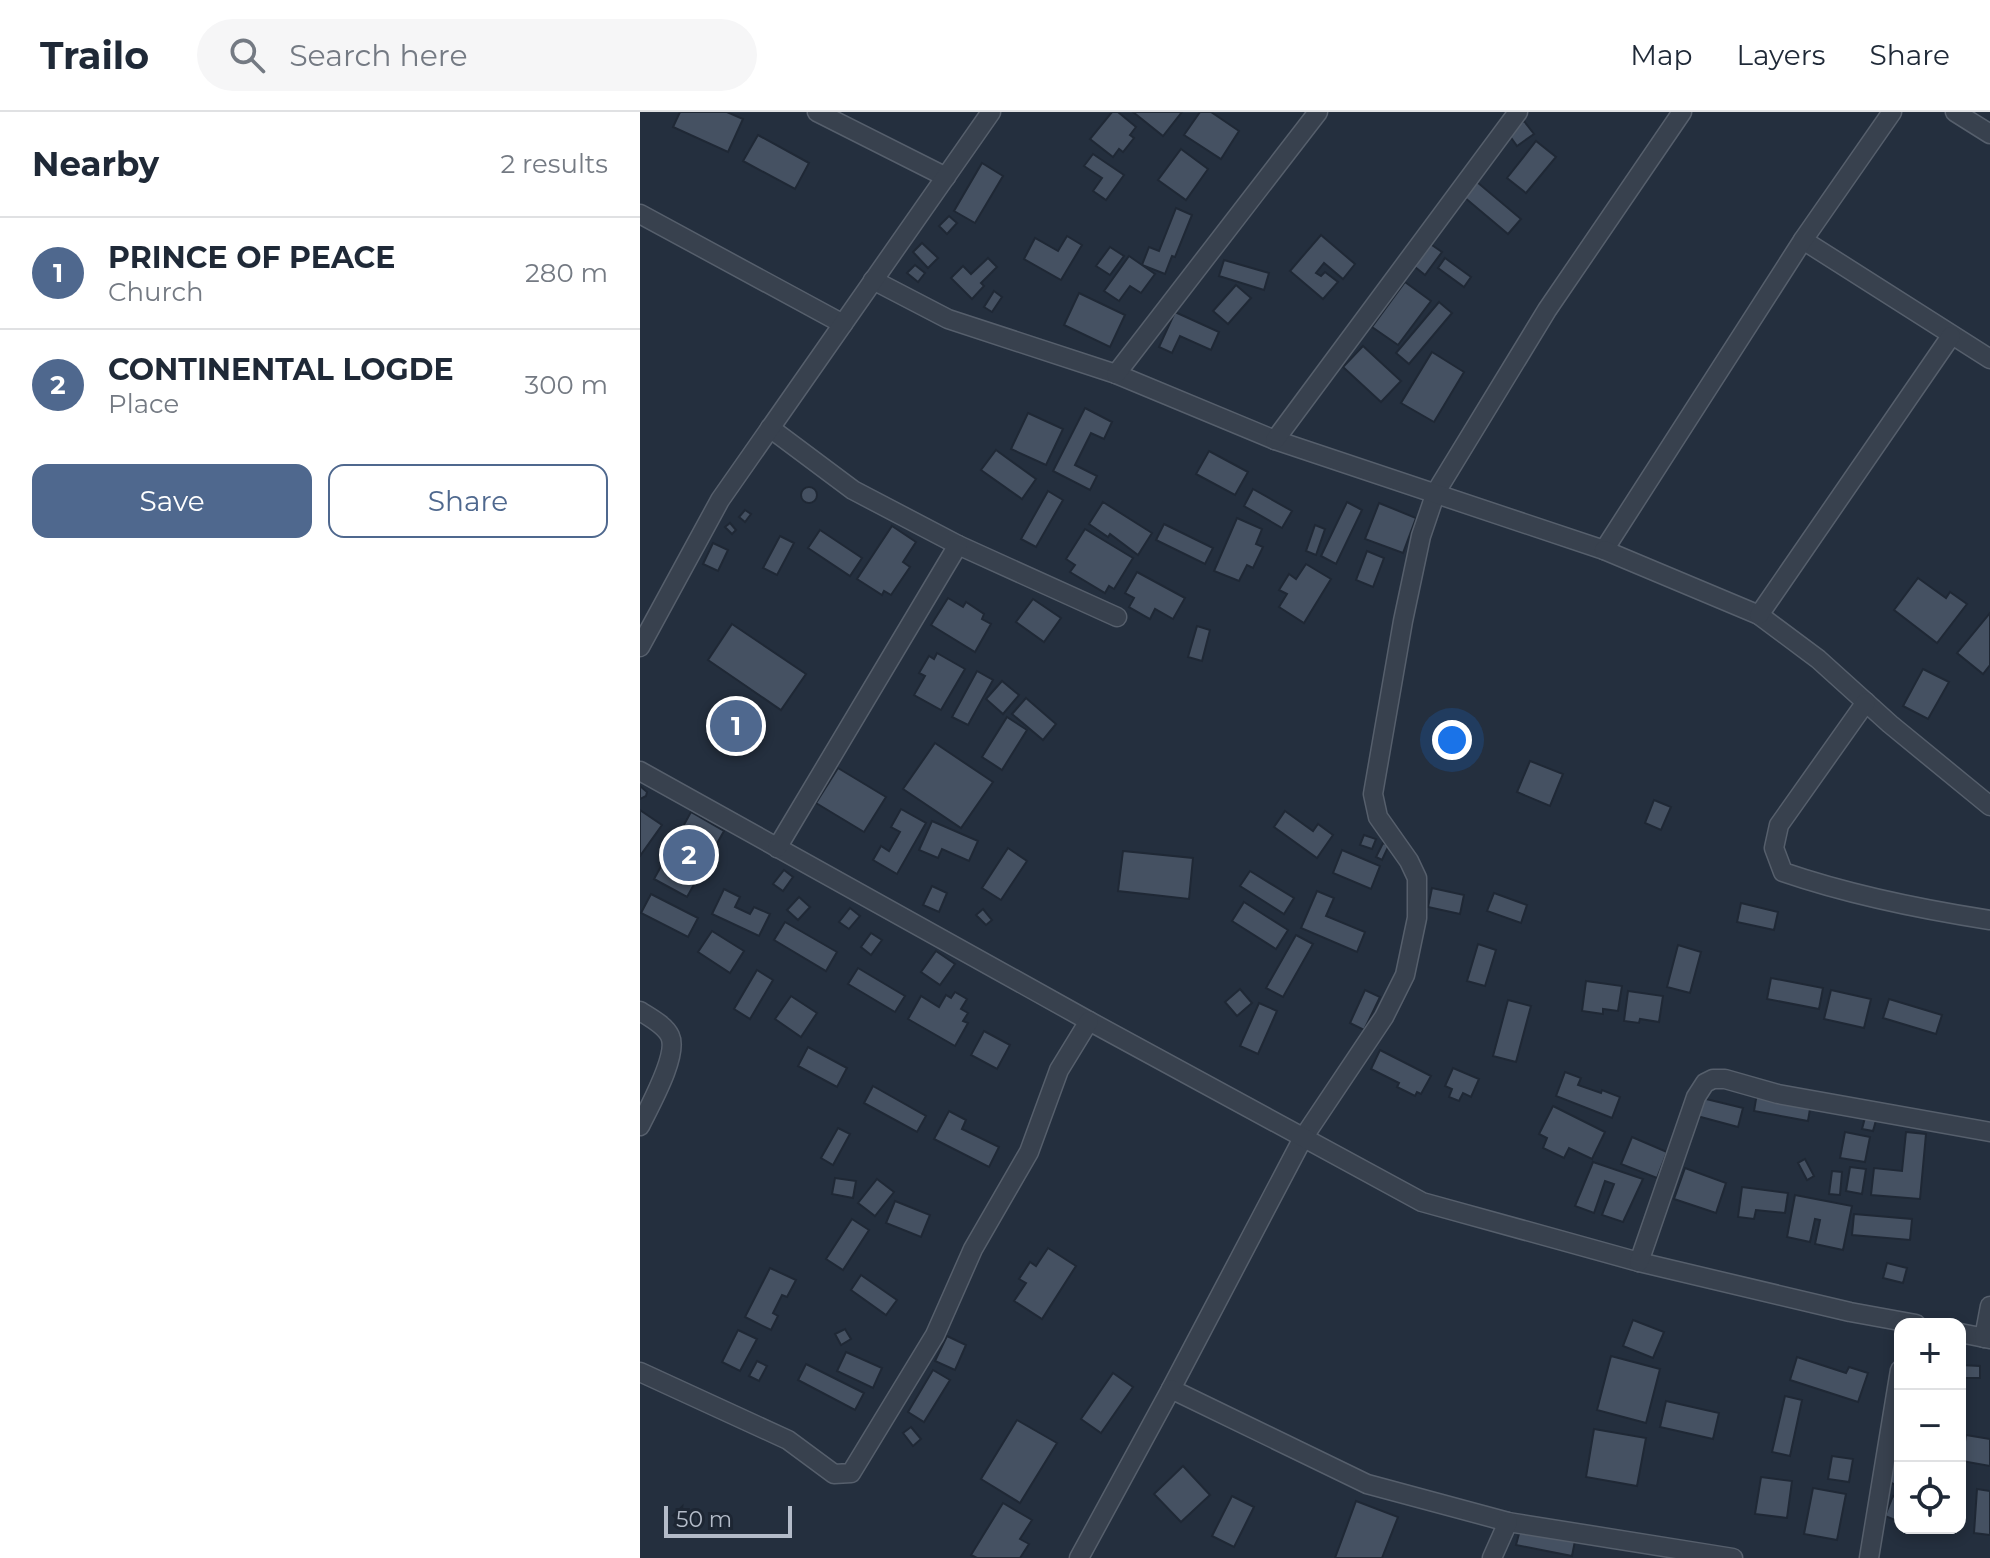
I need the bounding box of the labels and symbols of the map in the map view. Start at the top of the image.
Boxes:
pin: 1 [710,696,762,756]
your location [1432,720,1472,760]
pin: 2 [663,825,715,885]
scale bar [664,1502,792,1538]

